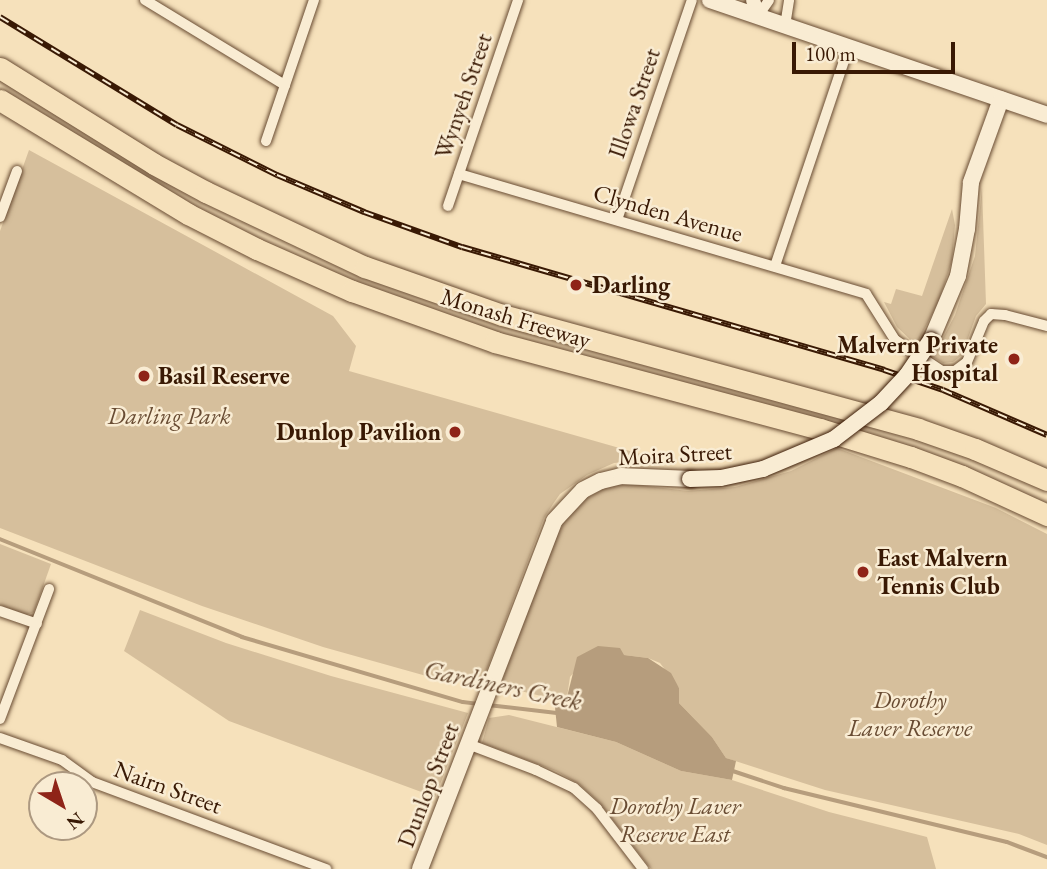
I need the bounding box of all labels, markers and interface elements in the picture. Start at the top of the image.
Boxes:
scale bar [795,28,958,72]
street label: Wynyeh Street [428,29,498,163]
text: 100 m [805,40,856,67]
street label: Illowa Street [602,44,666,162]
street label: Clynden Avenue [590,178,746,248]
place label: Darling [592,271,670,299]
marker: Darling [566,275,586,295]
street label: Monash Freeway [438,282,594,354]
place label: Malvern Private Hospital [837,331,998,387]
marker: Malvern Private Hospital [1004,349,1024,369]
place label: Basil Reserve [158,362,290,390]
marker: Basil Reserve [136,368,152,384]
park label: Darling Park [107,402,231,430]
place label: Dunlop Pavilion [276,418,441,446]
marker: Dunlop Pavilion [447,424,463,440]
street label: Moira Street [617,437,733,471]
place label: East Malvern Tennis Club [877,544,1008,600]
marker: East Malvern Tennis Club [855,564,871,580]
water label: Gardiners Creek [421,654,585,718]
park label: Dorothy Laver Reserve [848,686,972,742]
street label: Dunlop Street [391,719,465,851]
street label: Nairn Street [110,754,226,820]
north arrow [28,771,98,841]
park label: Dorothy Laver Reserve East [609,792,741,848]
text: N [61,807,89,836]

